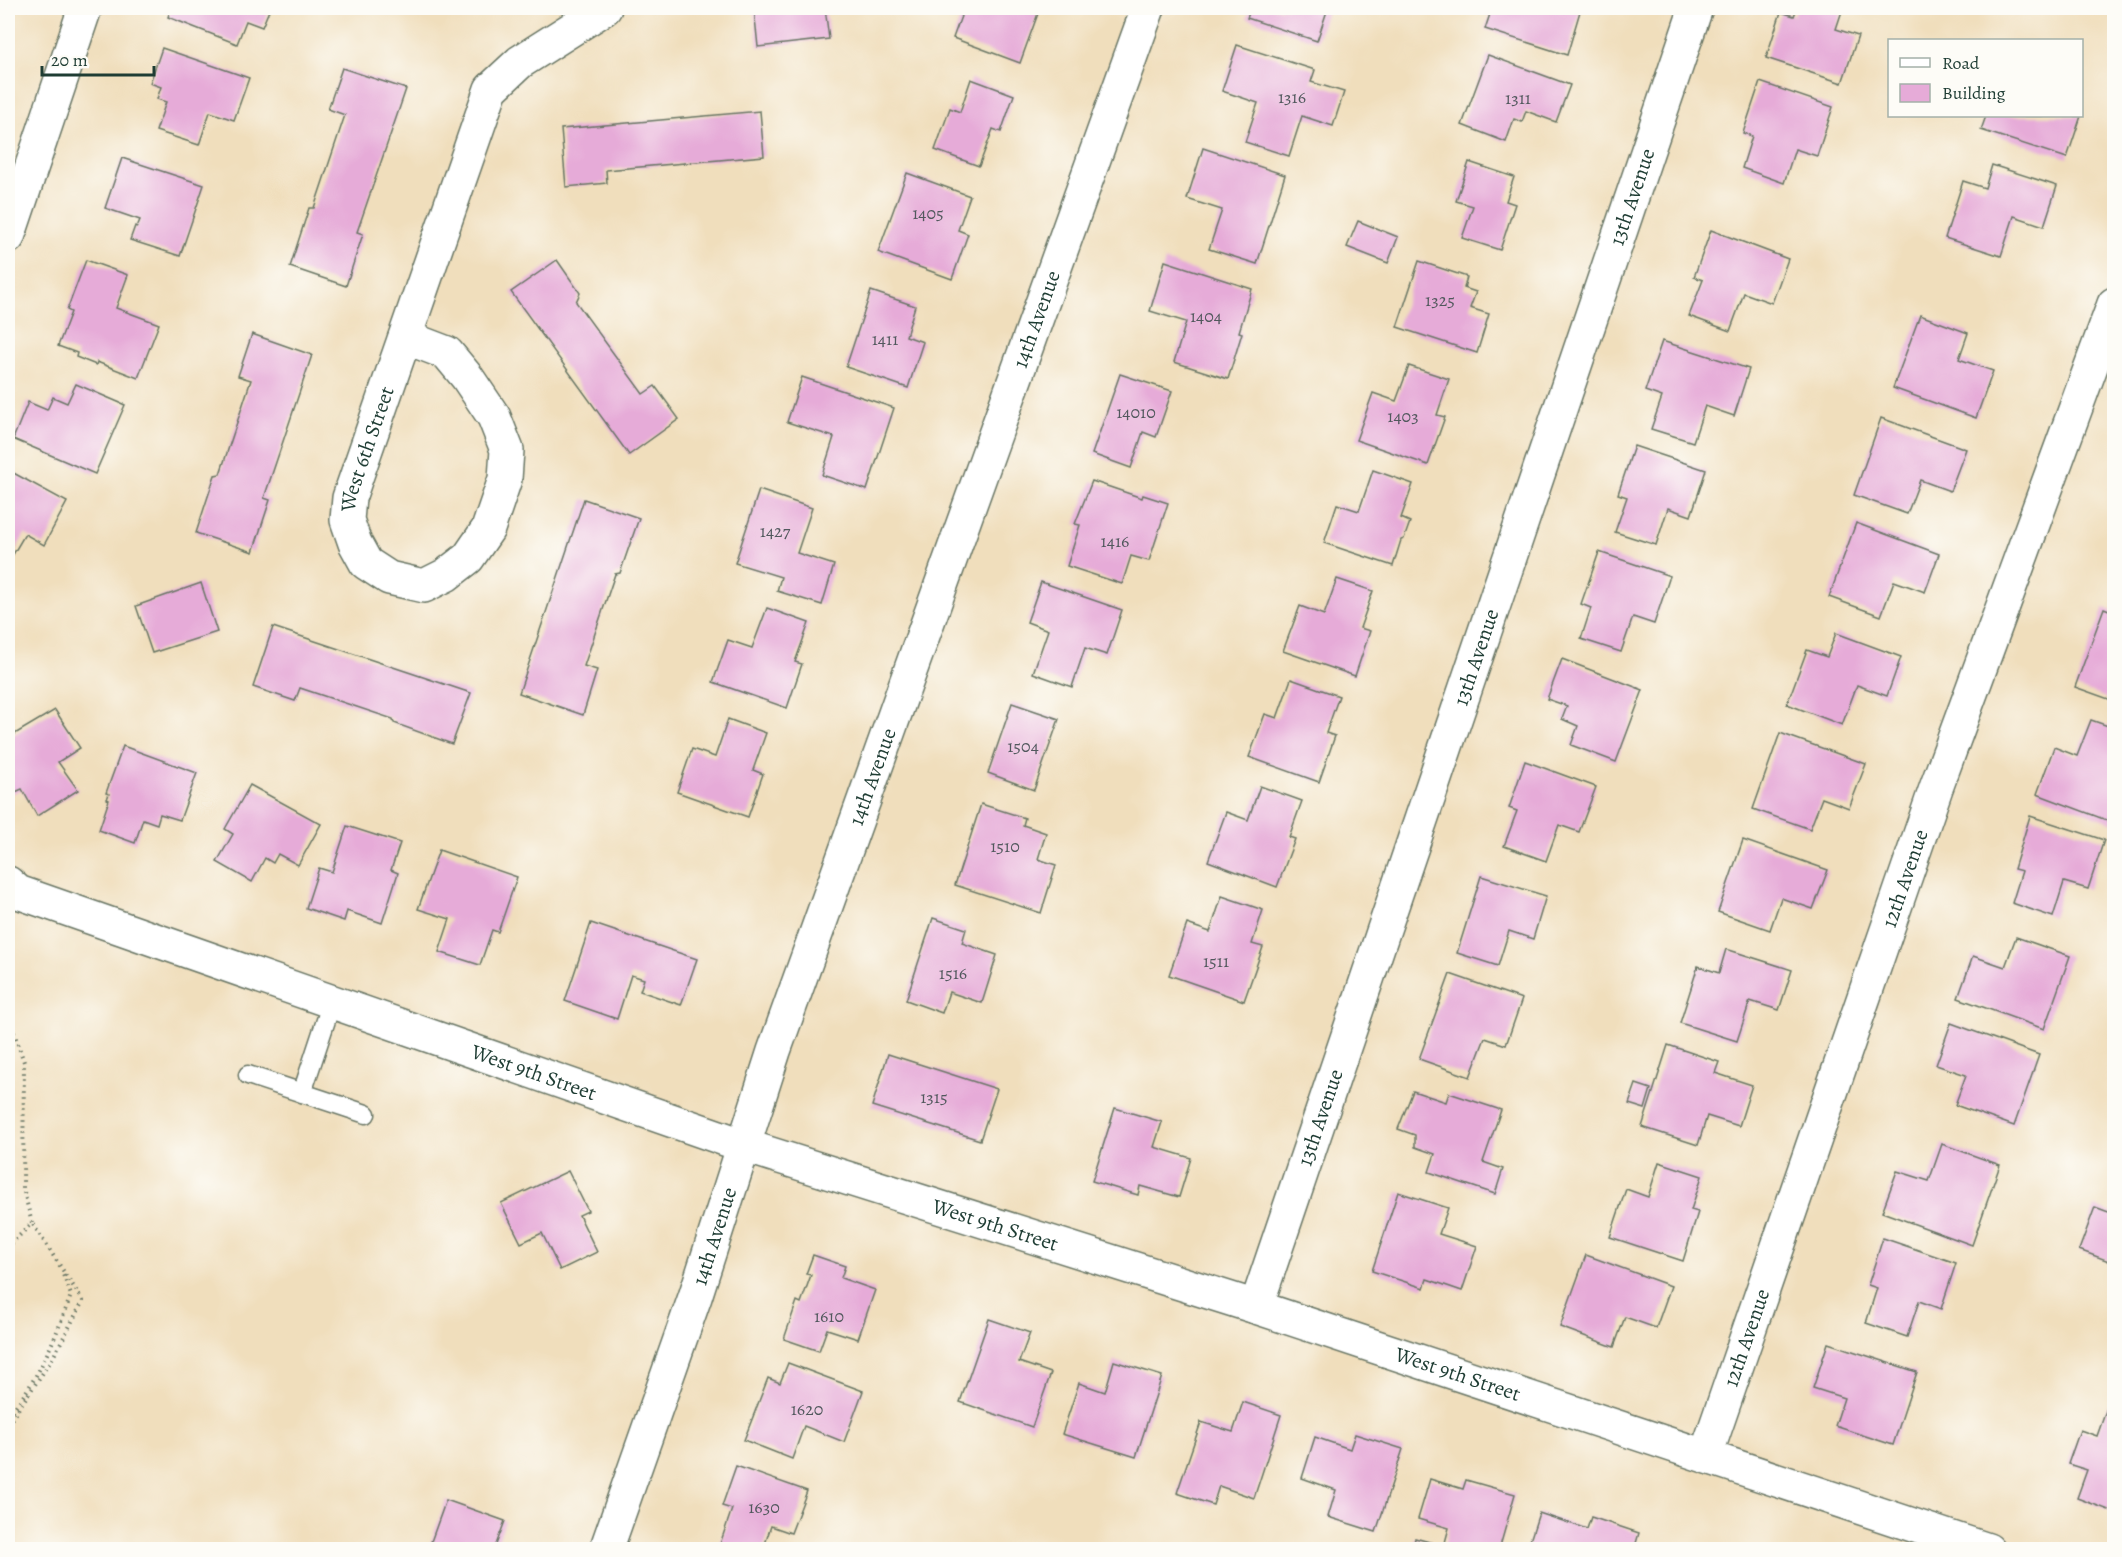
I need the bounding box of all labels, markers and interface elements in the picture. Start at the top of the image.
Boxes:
scale bar [42,39,154,77]
legend [1888,39,2083,117]
text: 20 m [51,48,88,72]
text: Road [1942,51,1980,75]
text: Building [1942,81,2006,105]
house number: 1316 [1278,85,1306,109]
house number: 1311 [1505,86,1531,110]
street label: 13th Avenue [1603,145,1661,249]
house number: 1405 [912,201,944,225]
street label: 14th Avenue [1006,267,1067,372]
house number: 1325 [1425,288,1455,312]
house number: 1404 [1190,304,1222,328]
house number: 1411 [872,327,898,351]
street label: West 6th Street [334,383,401,514]
house number: 14010 [1116,400,1156,424]
house number: 1403 [1387,404,1419,428]
house number: 1427 [760,519,791,543]
house number: 1416 [1101,529,1129,553]
street label: 13th Avenue [1447,605,1506,710]
street label: 14th Avenue [842,724,903,829]
house number: 1504 [1007,734,1039,758]
street label: 12th Avenue [1875,825,1935,931]
house number: 1510 [990,834,1020,858]
house number: 1511 [1203,949,1229,973]
house number: 1516 [939,961,967,985]
street label: West 9th Street [467,1037,600,1107]
street label: 13th Avenue [1291,1065,1350,1170]
house number: 1315 [920,1085,948,1109]
street label: 14th Avenue [686,1184,743,1289]
street label: West 9th Street [928,1192,1062,1258]
street label: 12th Avenue [1717,1285,1776,1391]
house number: 1610 [814,1304,844,1328]
street label: West 9th Street [1391,1340,1524,1408]
house number: 1620 [791,1397,823,1421]
house number: 1630 [748,1495,780,1519]

